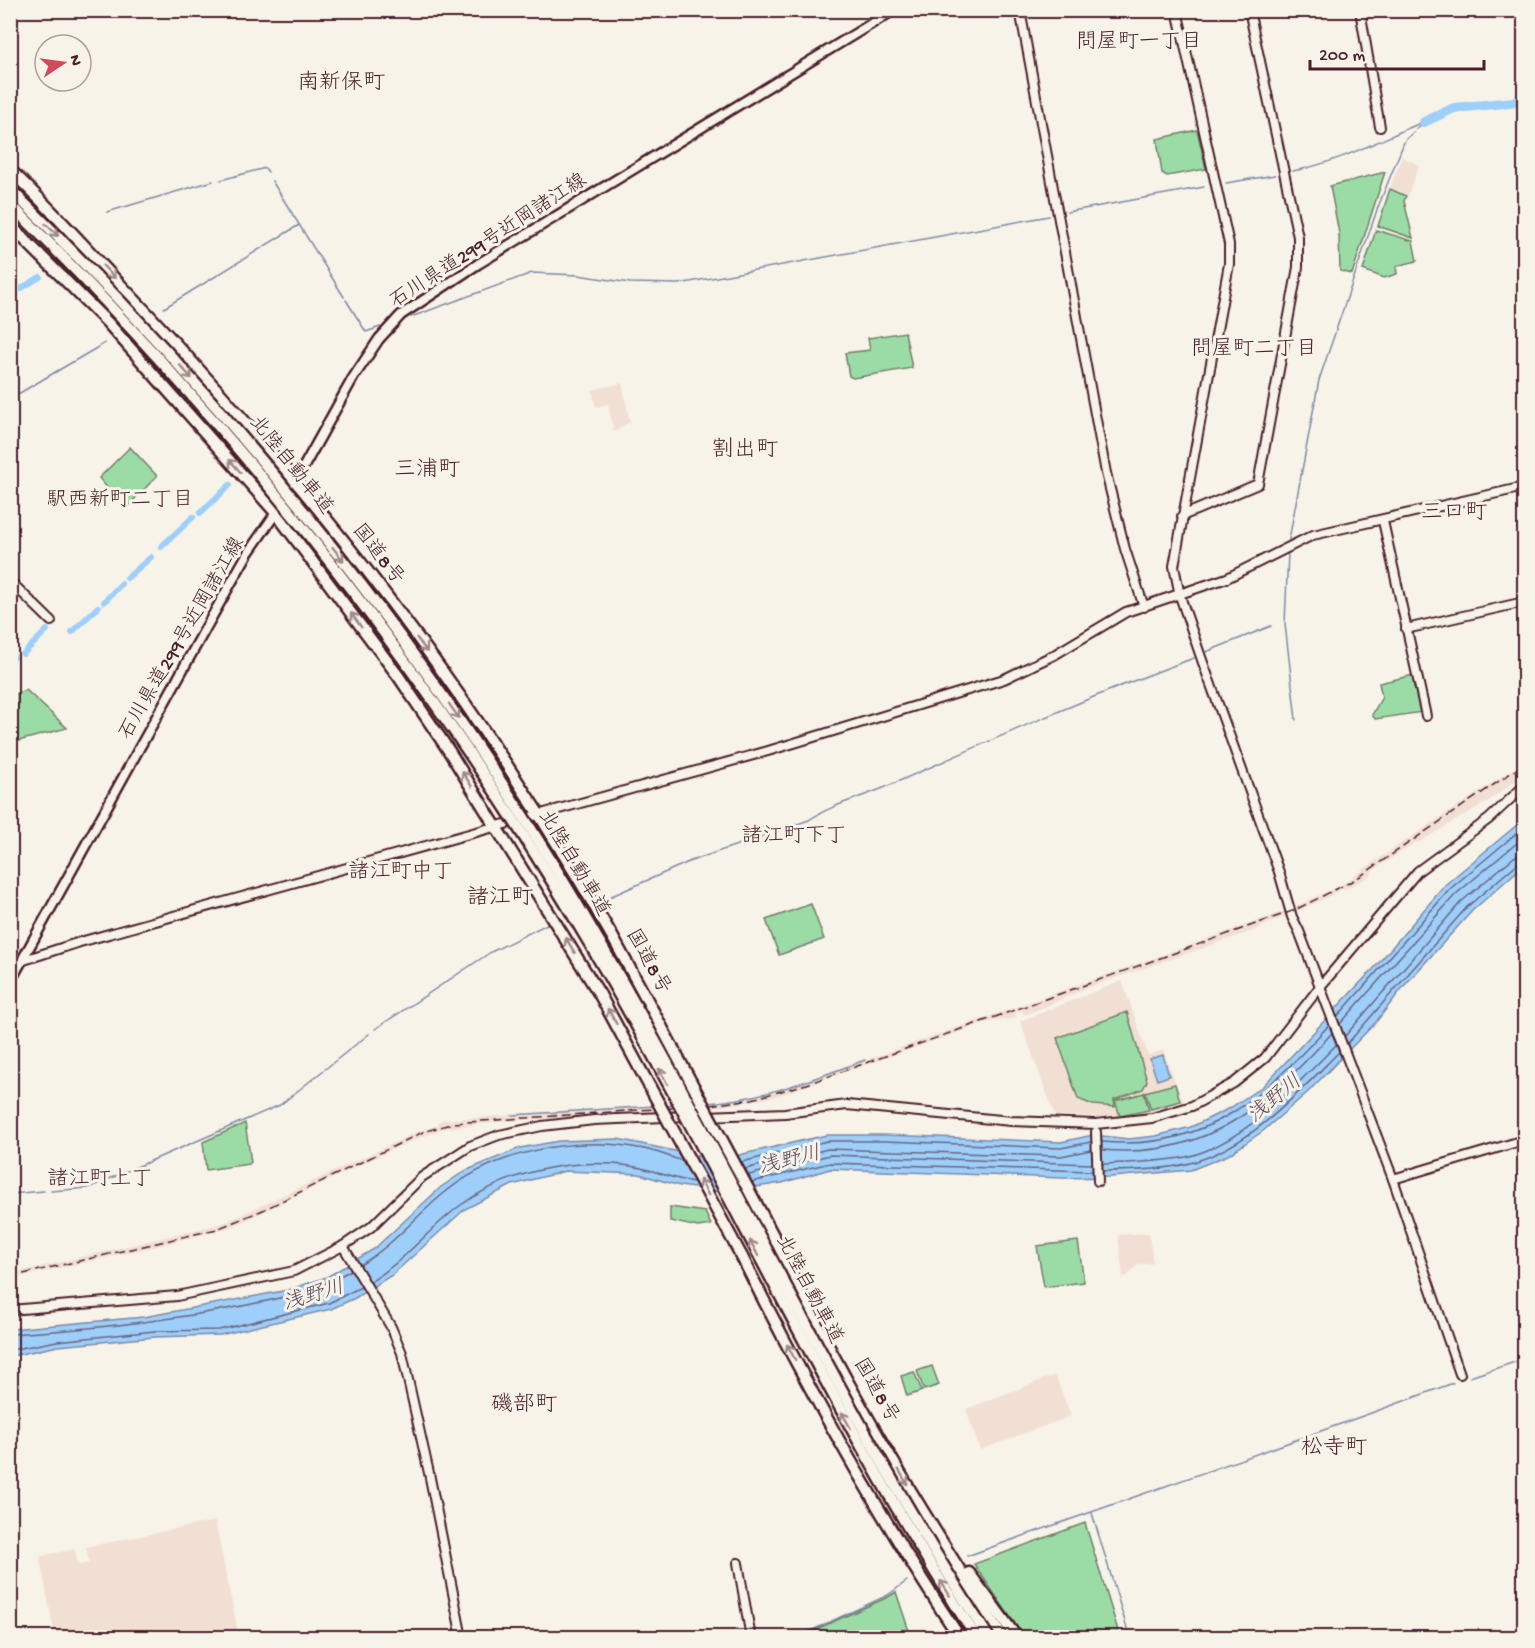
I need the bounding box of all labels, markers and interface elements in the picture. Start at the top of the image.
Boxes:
district label: 問屋町一丁目 [1076,30,1202,56]
north arrow [33,33,93,93]
scale bar [1310,33,1484,71]
text: 200 m [1319,46,1366,67]
text: N [64,53,85,68]
district label: 南新保町 [297,70,385,97]
street label: 石川県道299号近岡諸江線 [386,169,592,314]
one-way arrow [45,223,60,238]
one-way arrow [102,265,116,280]
district label: 問屋町二丁目 [1191,337,1317,363]
one-way arrow [179,364,193,379]
street label: 北陸自動車道 [243,411,338,520]
district label: 割出町 [712,437,778,464]
district label: 三浦町 [394,457,460,484]
one-way arrow [228,459,242,474]
district label: 駅西新町二丁目 [47,488,194,514]
district label: 三口町 [1421,501,1487,527]
street label: 国道8号 [346,519,409,590]
street label: 石川県道299号近岡諸江線 [115,533,250,744]
one-way arrow [331,546,344,562]
one-way arrow [349,612,362,628]
one-way arrow [415,636,428,652]
one-way arrow [448,702,460,719]
one-way arrow [461,771,474,788]
street label: 北陸自動車道 [532,806,615,921]
district label: 諸江町下丁 [742,824,847,850]
district label: 諸江町中丁 [349,859,454,886]
district label: 諸江町 [467,885,533,912]
street label: 国道8号 [620,925,675,999]
one-way arrow [564,937,576,954]
one-way arrow [605,1008,617,1025]
one-way arrow [657,1068,669,1085]
water label: 浅野川 [1243,1069,1308,1130]
water label: 浅野川 [756,1141,824,1182]
district label: 諸江町上丁 [48,1167,153,1193]
one-way arrow [698,1179,710,1196]
street label: 北陸自動車道 [770,1231,848,1348]
one-way arrow [748,1240,759,1258]
water label: 浅野川 [280,1275,348,1318]
one-way arrow [785,1344,796,1362]
street label: 国道8号 [847,1354,904,1427]
district label: 磯部町 [491,1392,557,1419]
one-way arrow [840,1412,852,1429]
district label: 松寺町 [1301,1435,1367,1462]
one-way arrow [897,1468,909,1485]
one-way arrow [939,1580,951,1597]

